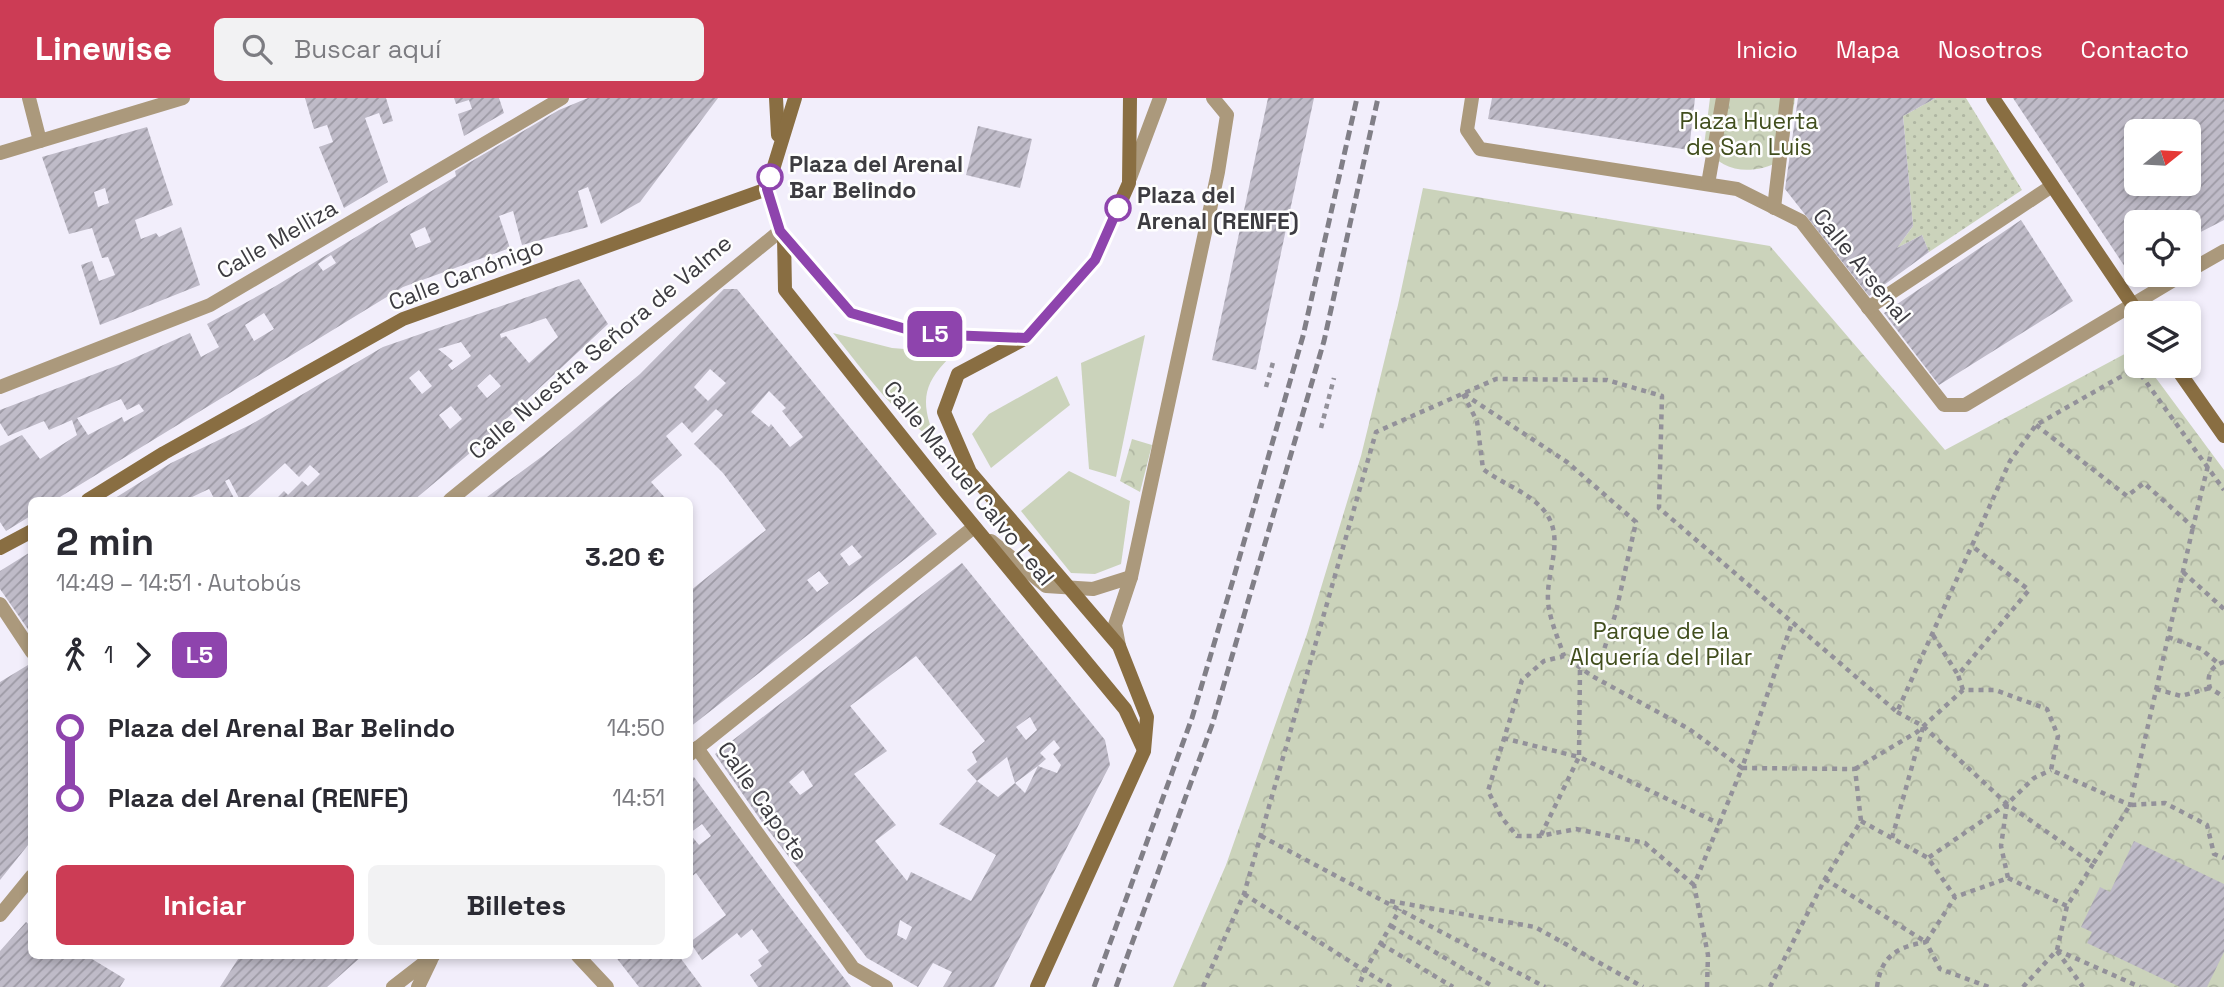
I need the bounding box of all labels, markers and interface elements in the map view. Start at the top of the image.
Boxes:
search box [214,18,704,81]
text: Linewise [35,28,172,70]
icon: search [238,30,276,68]
text: Buscar aquí [294,32,441,66]
text: Inicio [1736,34,1798,65]
text: Mapa [1836,34,1900,65]
text: Nosotros [1938,34,2043,65]
text: Contacto [2081,34,2189,65]
park label: Plaza Huerta de San Luis [1680,106,1818,162]
north arrow [2124,119,2202,196]
map controls [2124,119,2201,378]
place label: Plaza del Arenal Bar Belindo [789,149,963,205]
marker: Plaza del Arenal Bar Belindo [757,164,783,190]
place label: Plaza del Arenal (RENFE) [1137,180,1299,236]
street label: Calle Melliza [211,192,343,286]
marker: Plaza del Arenal (RENFE) [1105,195,1131,221]
street label: Calle Arsenal [1806,202,1918,330]
button: locate [2124,210,2201,287]
street label: Calle Nuestra Señora de Valme [462,228,738,466]
street label: Calle Canónigo [384,231,548,317]
button: layers [2124,301,2201,378]
line badge: L5 [904,311,967,357]
text: L5 [921,318,949,349]
street label: Calle Manuel Calvo Leal [877,374,1061,592]
text: 2 min [56,518,154,566]
text: 3.20 € [585,540,665,574]
text: 14:49 – 14:51 · Autobús [56,568,301,598]
park label: Parque de la Alquería del Pilar [1569,616,1753,672]
icon: walk [56,636,94,674]
icon: forward [124,636,162,674]
text: L5 [186,639,213,670]
text: 1 [104,640,114,670]
text: Plaza del Arenal Bar Belindo [108,711,455,745]
text: 14:50 [607,713,665,743]
street label: Calle Capote [711,735,815,867]
text: Plaza del Arenal (RENFE) [108,781,408,815]
text: 14:51 [612,783,665,813]
button: Iniciar [56,865,354,945]
button: Billetes [368,865,665,945]

